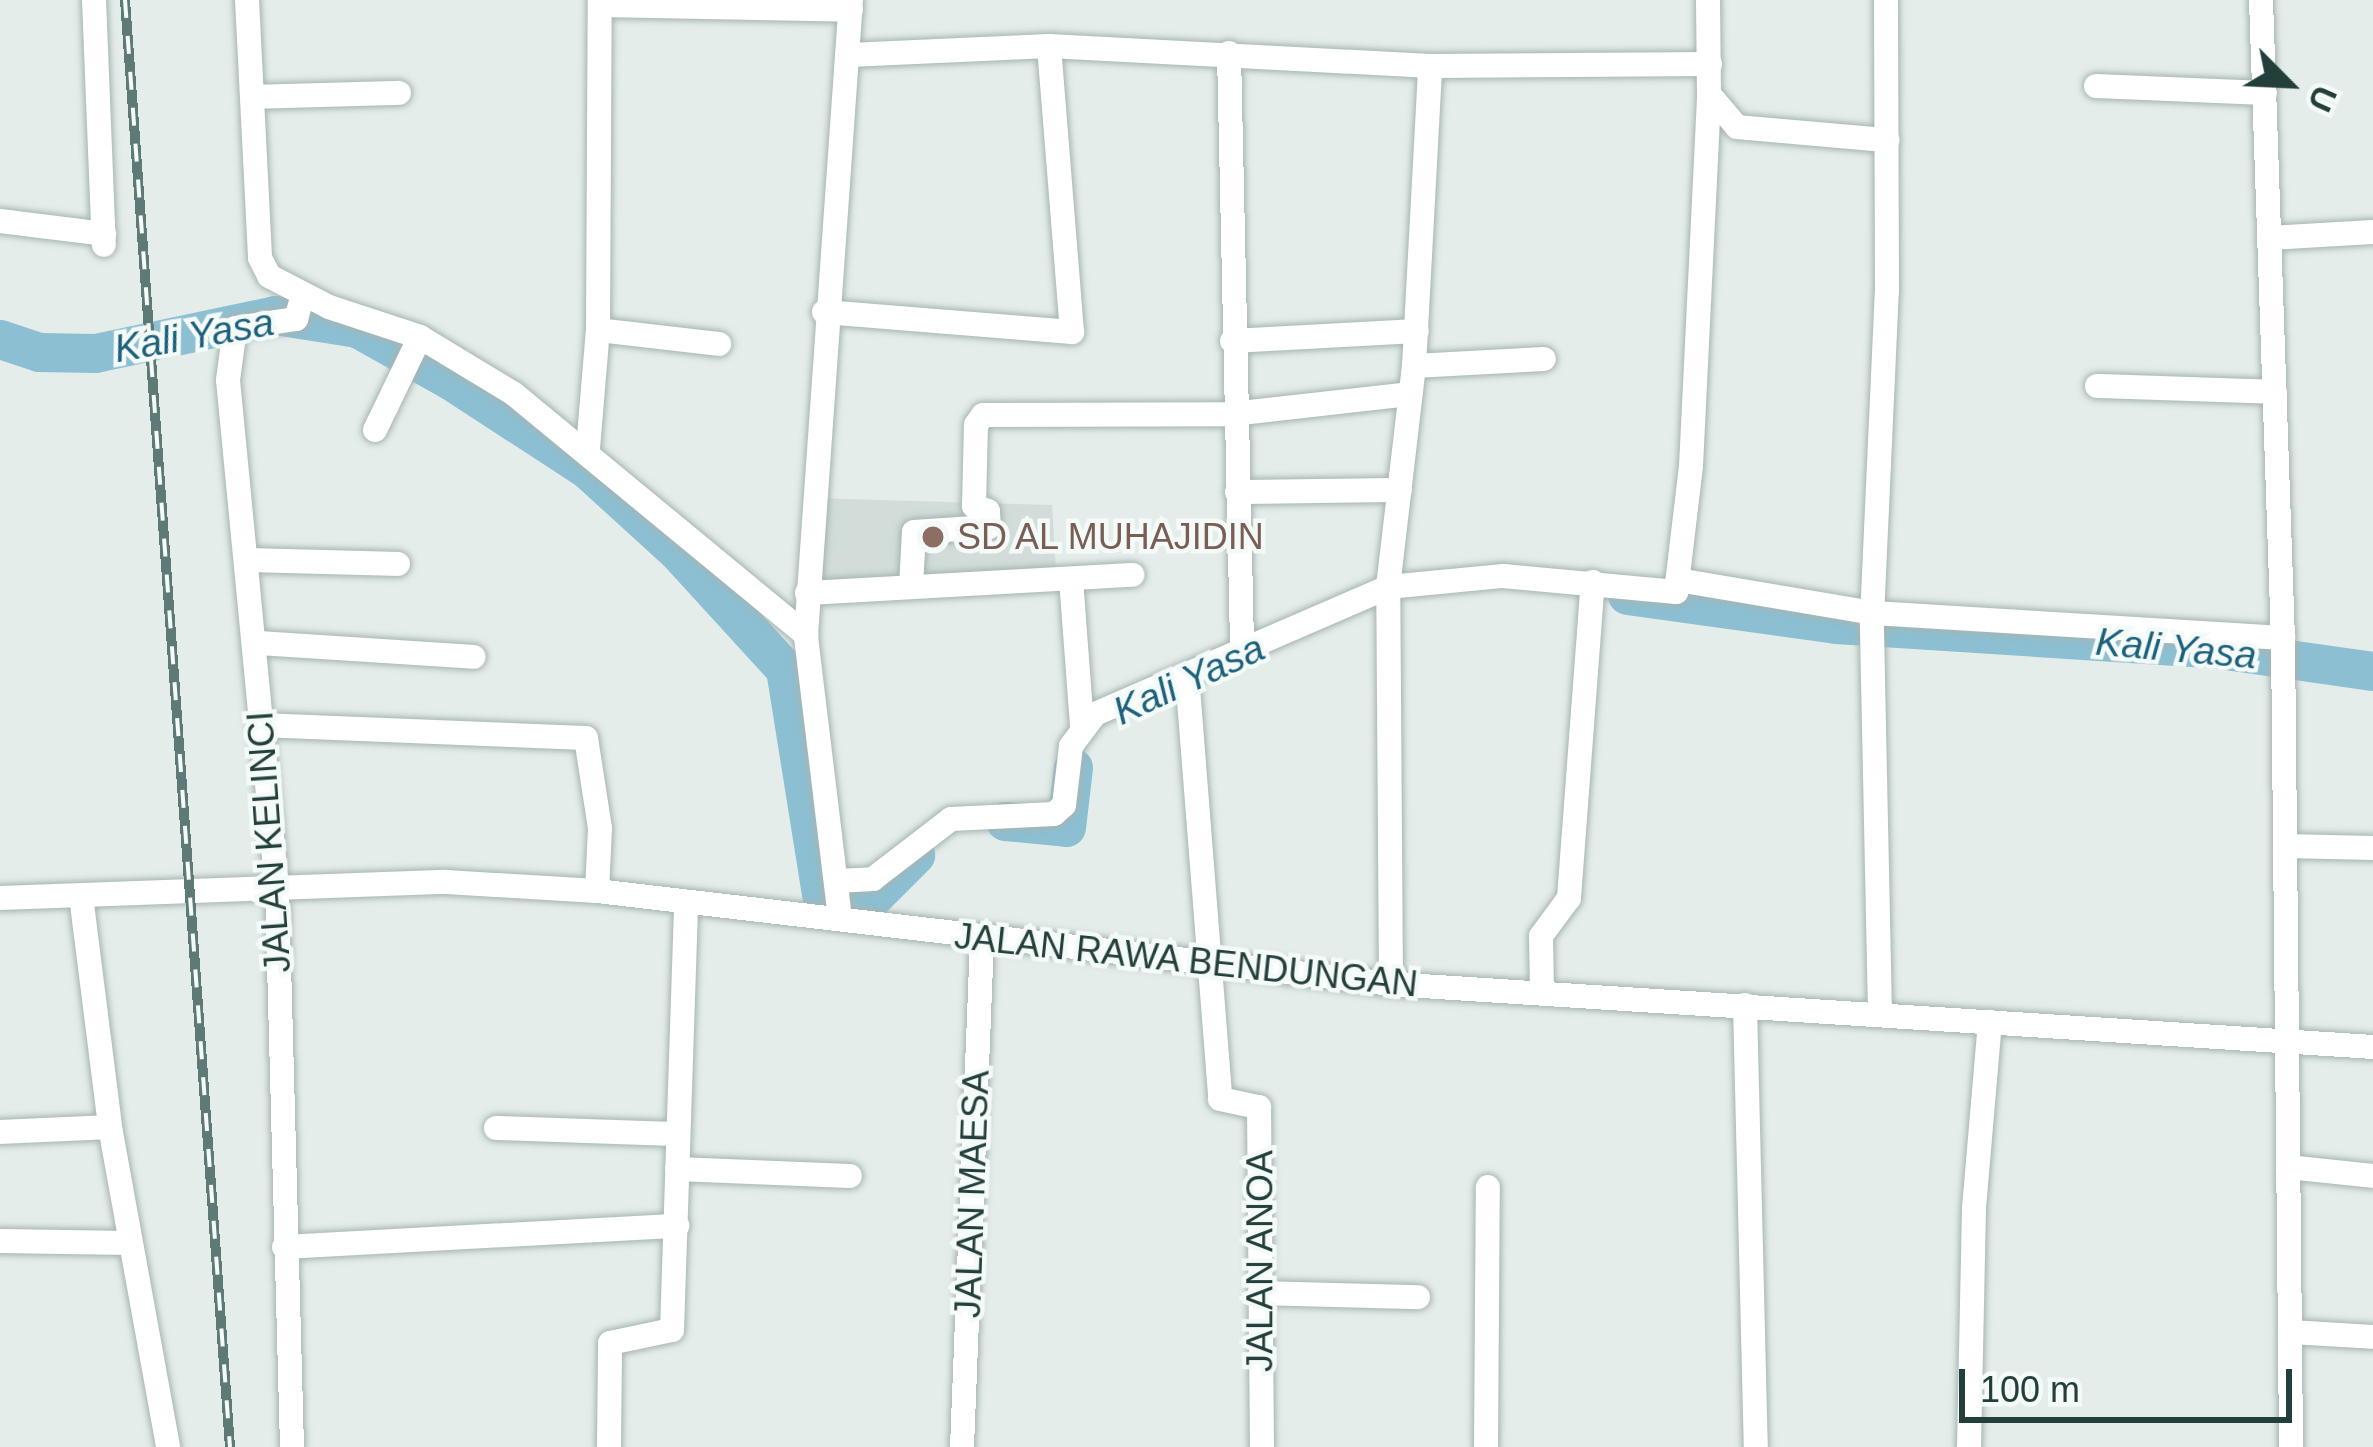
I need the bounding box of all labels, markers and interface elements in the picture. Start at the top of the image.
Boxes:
north arrow [2229,24,2349,144]
text: U [2301,80,2344,117]
water label: Kali Yasa [110,299,278,373]
place label: SD AL MUHAJIDIN [957,515,1267,559]
marker: SD AL MUHAJIDIN [920,524,946,550]
water label: Kali Yasa [2093,619,2259,679]
water label: Kali Yasa [1106,625,1272,735]
street label: JALAN KELINCI [238,710,300,974]
street label: JALAN RAWA BENDUNGAN [951,914,1421,1006]
street label: JALAN MAESA [946,1069,998,1319]
street label: JALAN ANOA [1238,1149,1282,1373]
scale bar [1965,1345,2298,1419]
text: 100 m [1980,1369,2080,1410]

